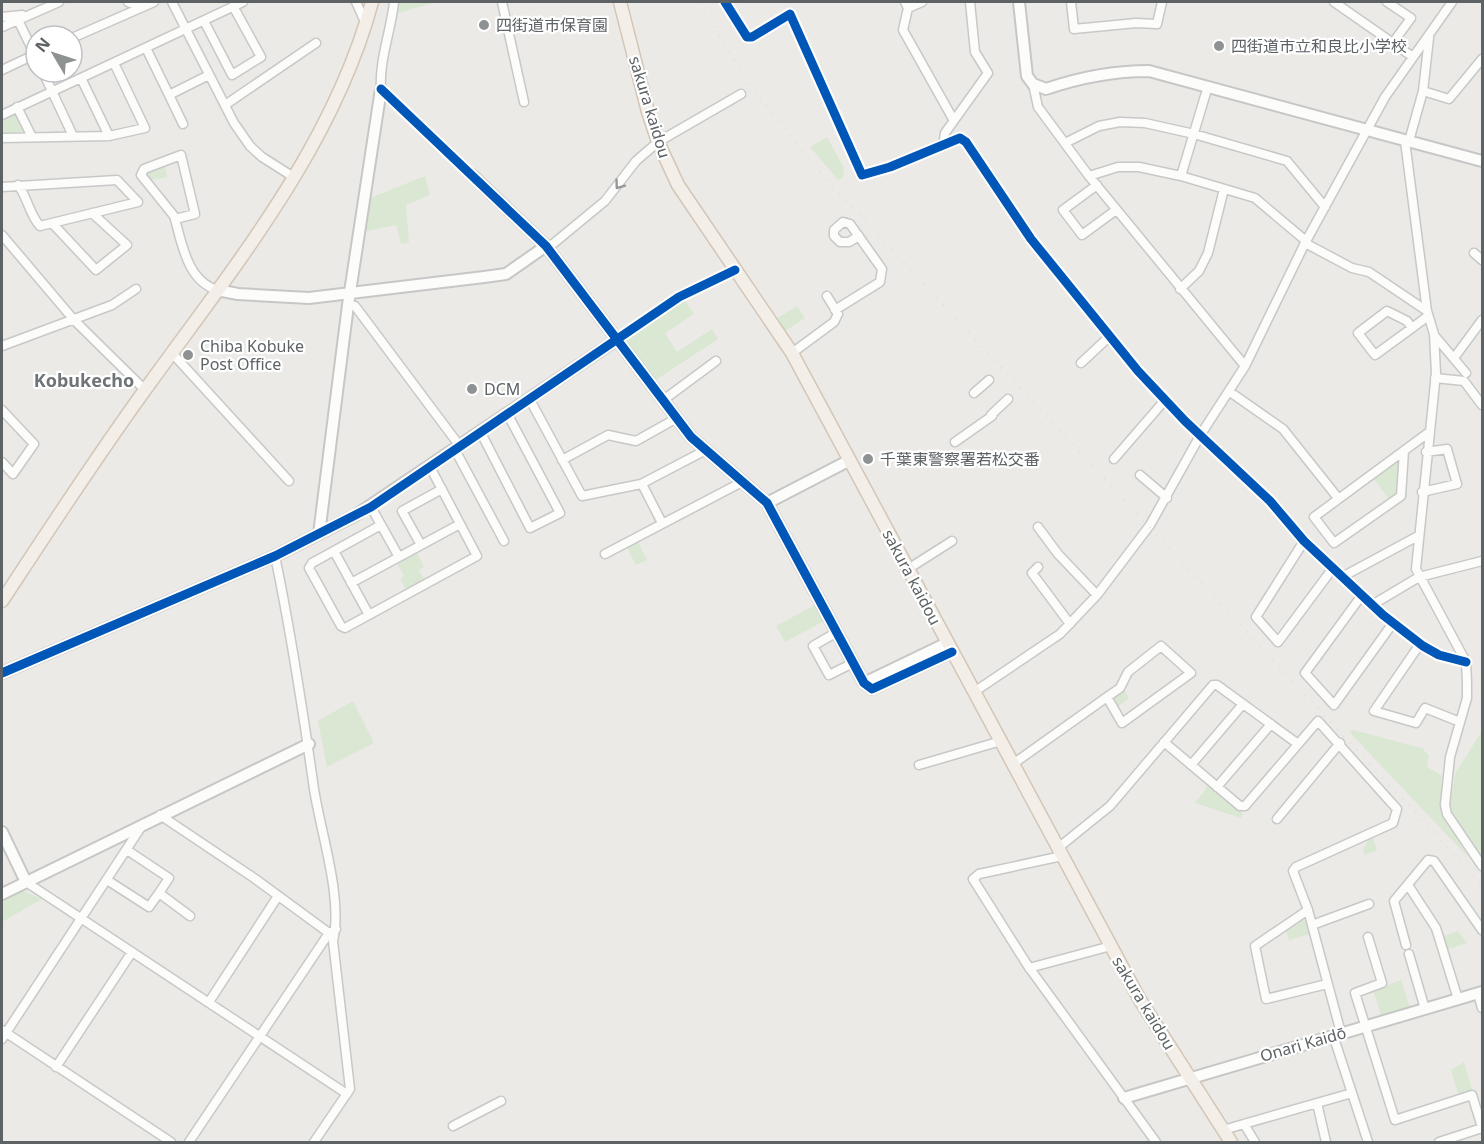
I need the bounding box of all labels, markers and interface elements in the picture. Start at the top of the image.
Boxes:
place label: 四街道市保育園 [496,14,608,36]
marker: 四街道市保育園 [477,18,491,32]
north arrow [24,24,84,84]
text: N [30,33,55,57]
place label: 四街道市立和良比小学校 [1231,35,1407,57]
marker: 四街道市立和良比小学校 [1212,39,1226,53]
street label: sakura kaidou [624,53,676,161]
one-way arrow [615,178,626,189]
place label: Chiba Kobuke Post Office [200,335,304,375]
marker: Chiba Kobuke Post Office [181,348,195,362]
district label: Kobukecho [34,368,134,392]
place label: DCM [484,378,520,400]
marker: DCM [465,382,479,396]
place label: 千葉東警察署若松交番 [880,448,1040,470]
marker: 千葉東警察署若松交番 [861,452,875,466]
street label: sakura kaidou [878,525,946,629]
street label: sakura kaidou [1107,952,1181,1054]
street label: Onari Kaidō [1257,1021,1349,1067]

